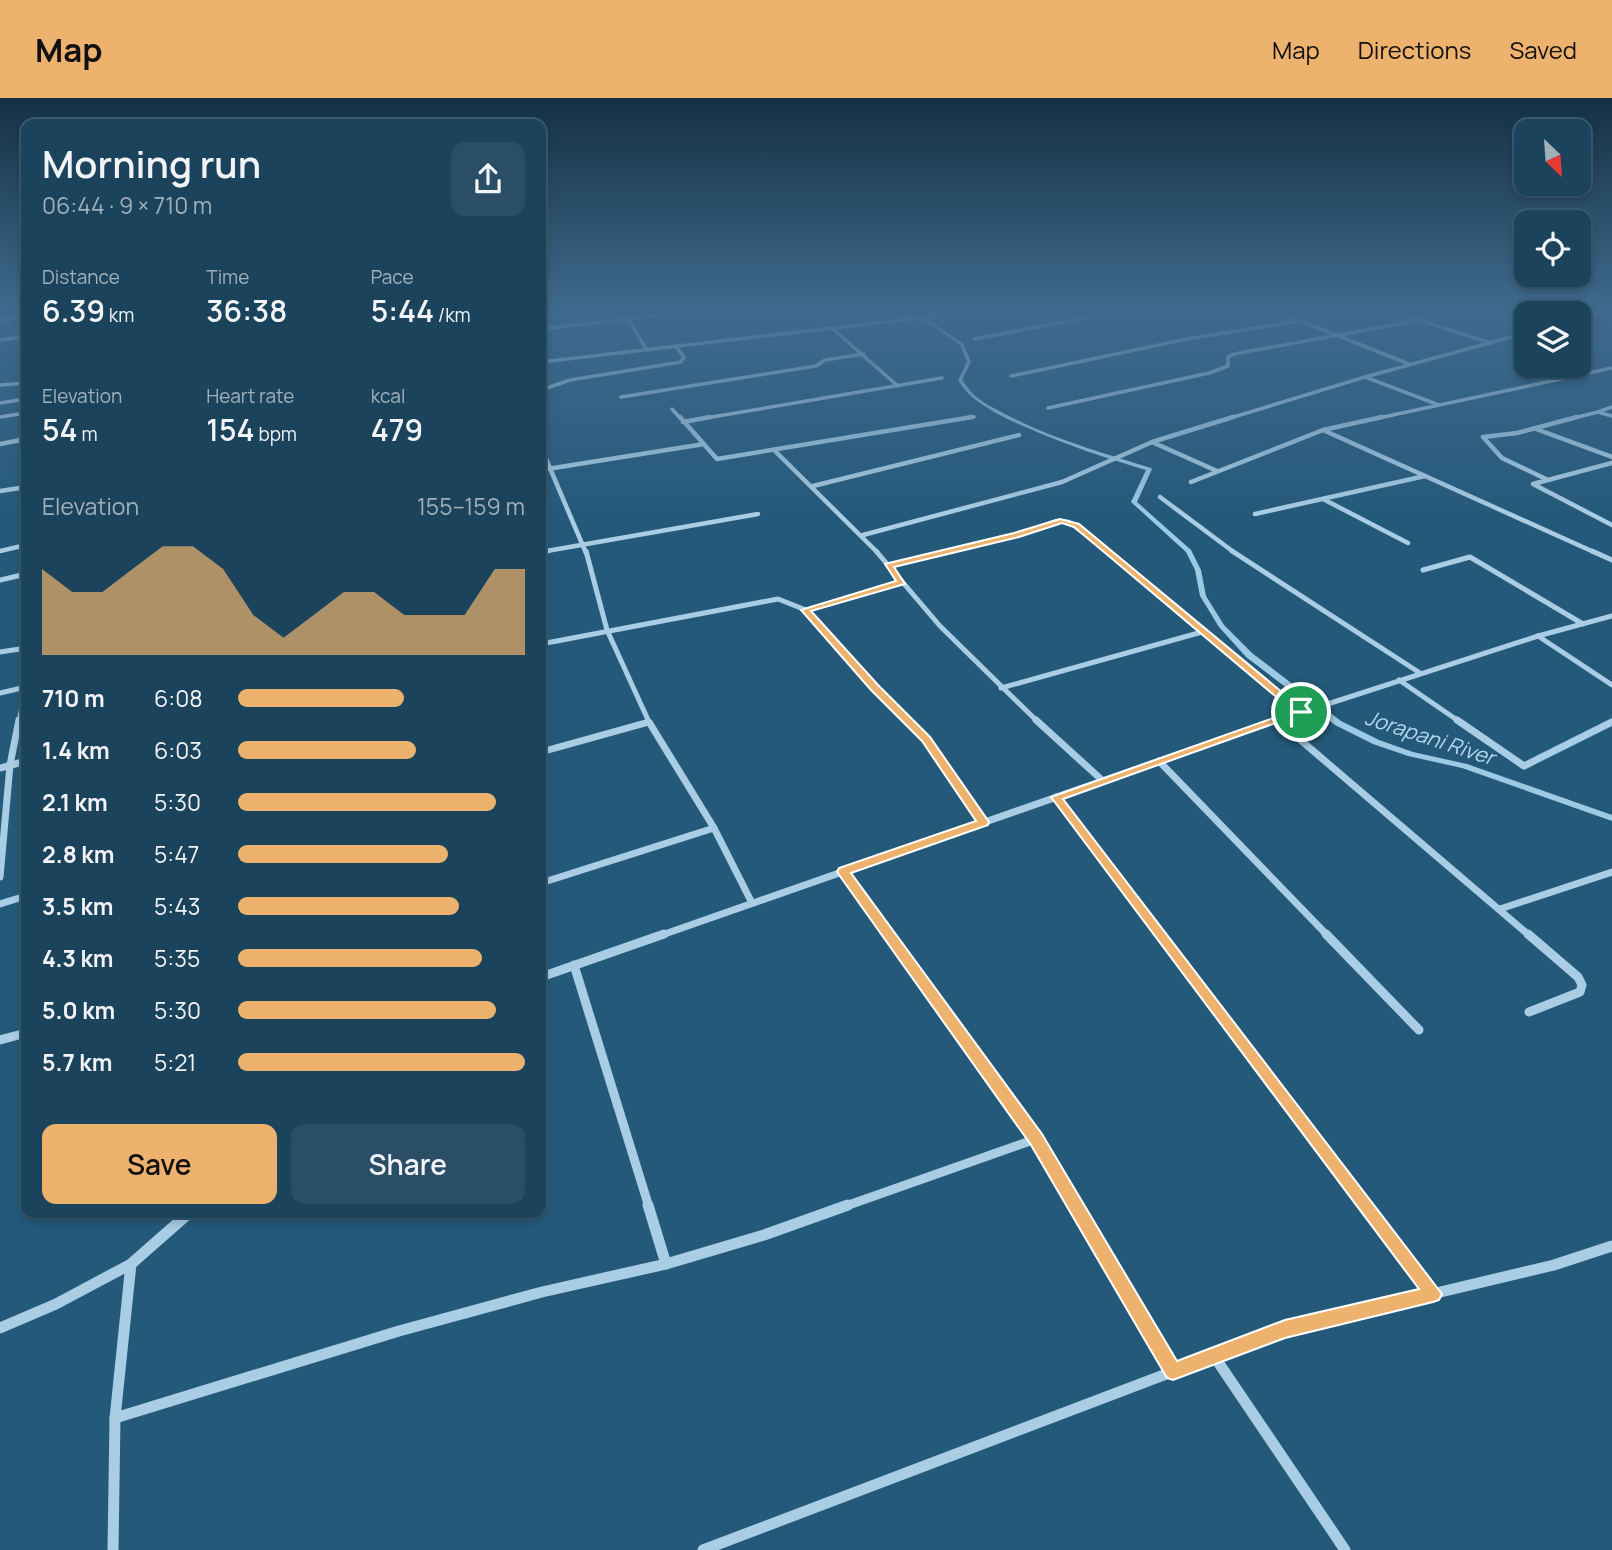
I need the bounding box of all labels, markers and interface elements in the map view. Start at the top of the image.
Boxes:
text: Map [35,27,103,72]
text: Map [1272,33,1320,66]
text: Directions [1358,33,1471,66]
text: Saved [1509,33,1577,66]
north arrow [1514,119,1591,196]
map controls [1514,119,1591,378]
text: Morning run [42,137,261,189]
button: share [451,142,525,216]
text: 06:44 · 9 × 710 m [42,189,212,221]
button: locate [1514,210,1591,287]
text: Distance [42,264,120,290]
text: Time [206,264,249,290]
text: Pace [371,264,414,290]
text: 6.39 [42,290,105,331]
text: 36:38 [206,290,287,331]
text: 5:44 [371,290,434,331]
button: layers [1514,301,1591,378]
text: km [105,302,134,328]
text: /km [434,302,471,328]
text: Elevation [42,383,122,409]
text: Heart rate [206,383,294,409]
text: kcal [371,383,405,409]
text: 54 [42,409,78,450]
text: 154 [206,409,255,450]
text: 479 [371,409,423,450]
text: m [78,421,98,447]
text: bpm [255,421,297,447]
text: Elevation [42,490,139,522]
text: 155–159 m [417,490,525,522]
text: 710 m [42,682,105,714]
text: 6:08 [154,682,203,714]
pin [1271,682,1331,742]
icon: arrive [1282,693,1320,731]
water label: Jorapani River [1362,703,1501,772]
text: 1.4 km [42,734,110,766]
text: 6:03 [154,734,202,766]
text: 2.1 km [42,786,108,818]
text: 5:30 [154,786,201,818]
text: 2.8 km [42,838,114,870]
text: 5:47 [154,838,199,870]
text: 3.5 km [42,890,113,922]
text: 5:43 [154,890,200,922]
text: 4.3 km [42,942,114,974]
text: 5:35 [154,942,200,974]
text: 5.0 km [42,994,115,1026]
text: 5:30 [154,994,201,1026]
text: 5.7 km [42,1046,112,1078]
text: 5:21 [154,1046,196,1078]
button: Save [42,1124,277,1204]
button: Share [291,1124,525,1204]

